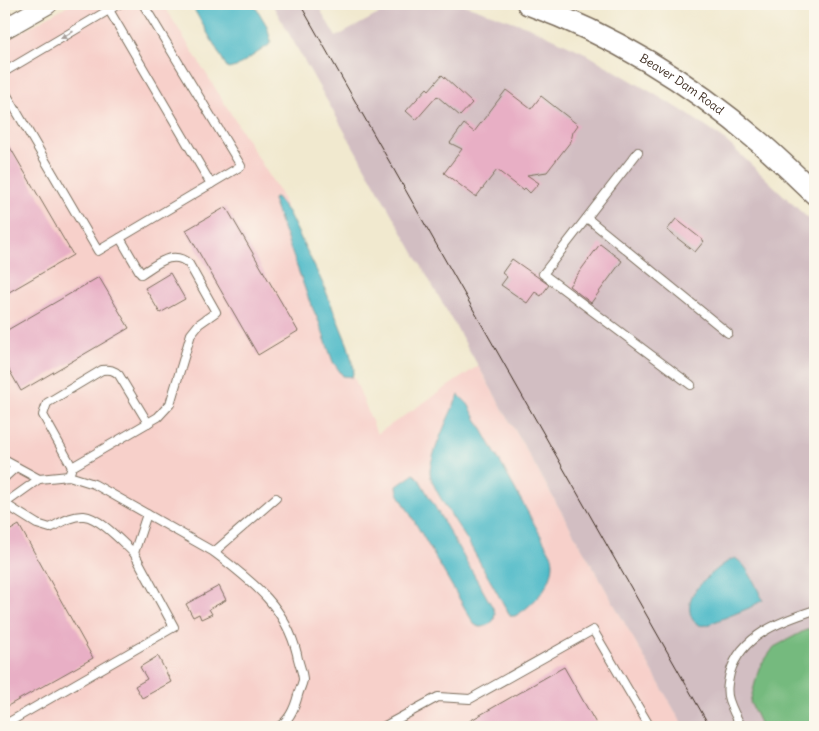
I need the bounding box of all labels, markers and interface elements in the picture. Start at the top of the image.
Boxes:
one-way arrow [60,30,73,39]
street label: Beaver Dam Road [637,50,727,118]

